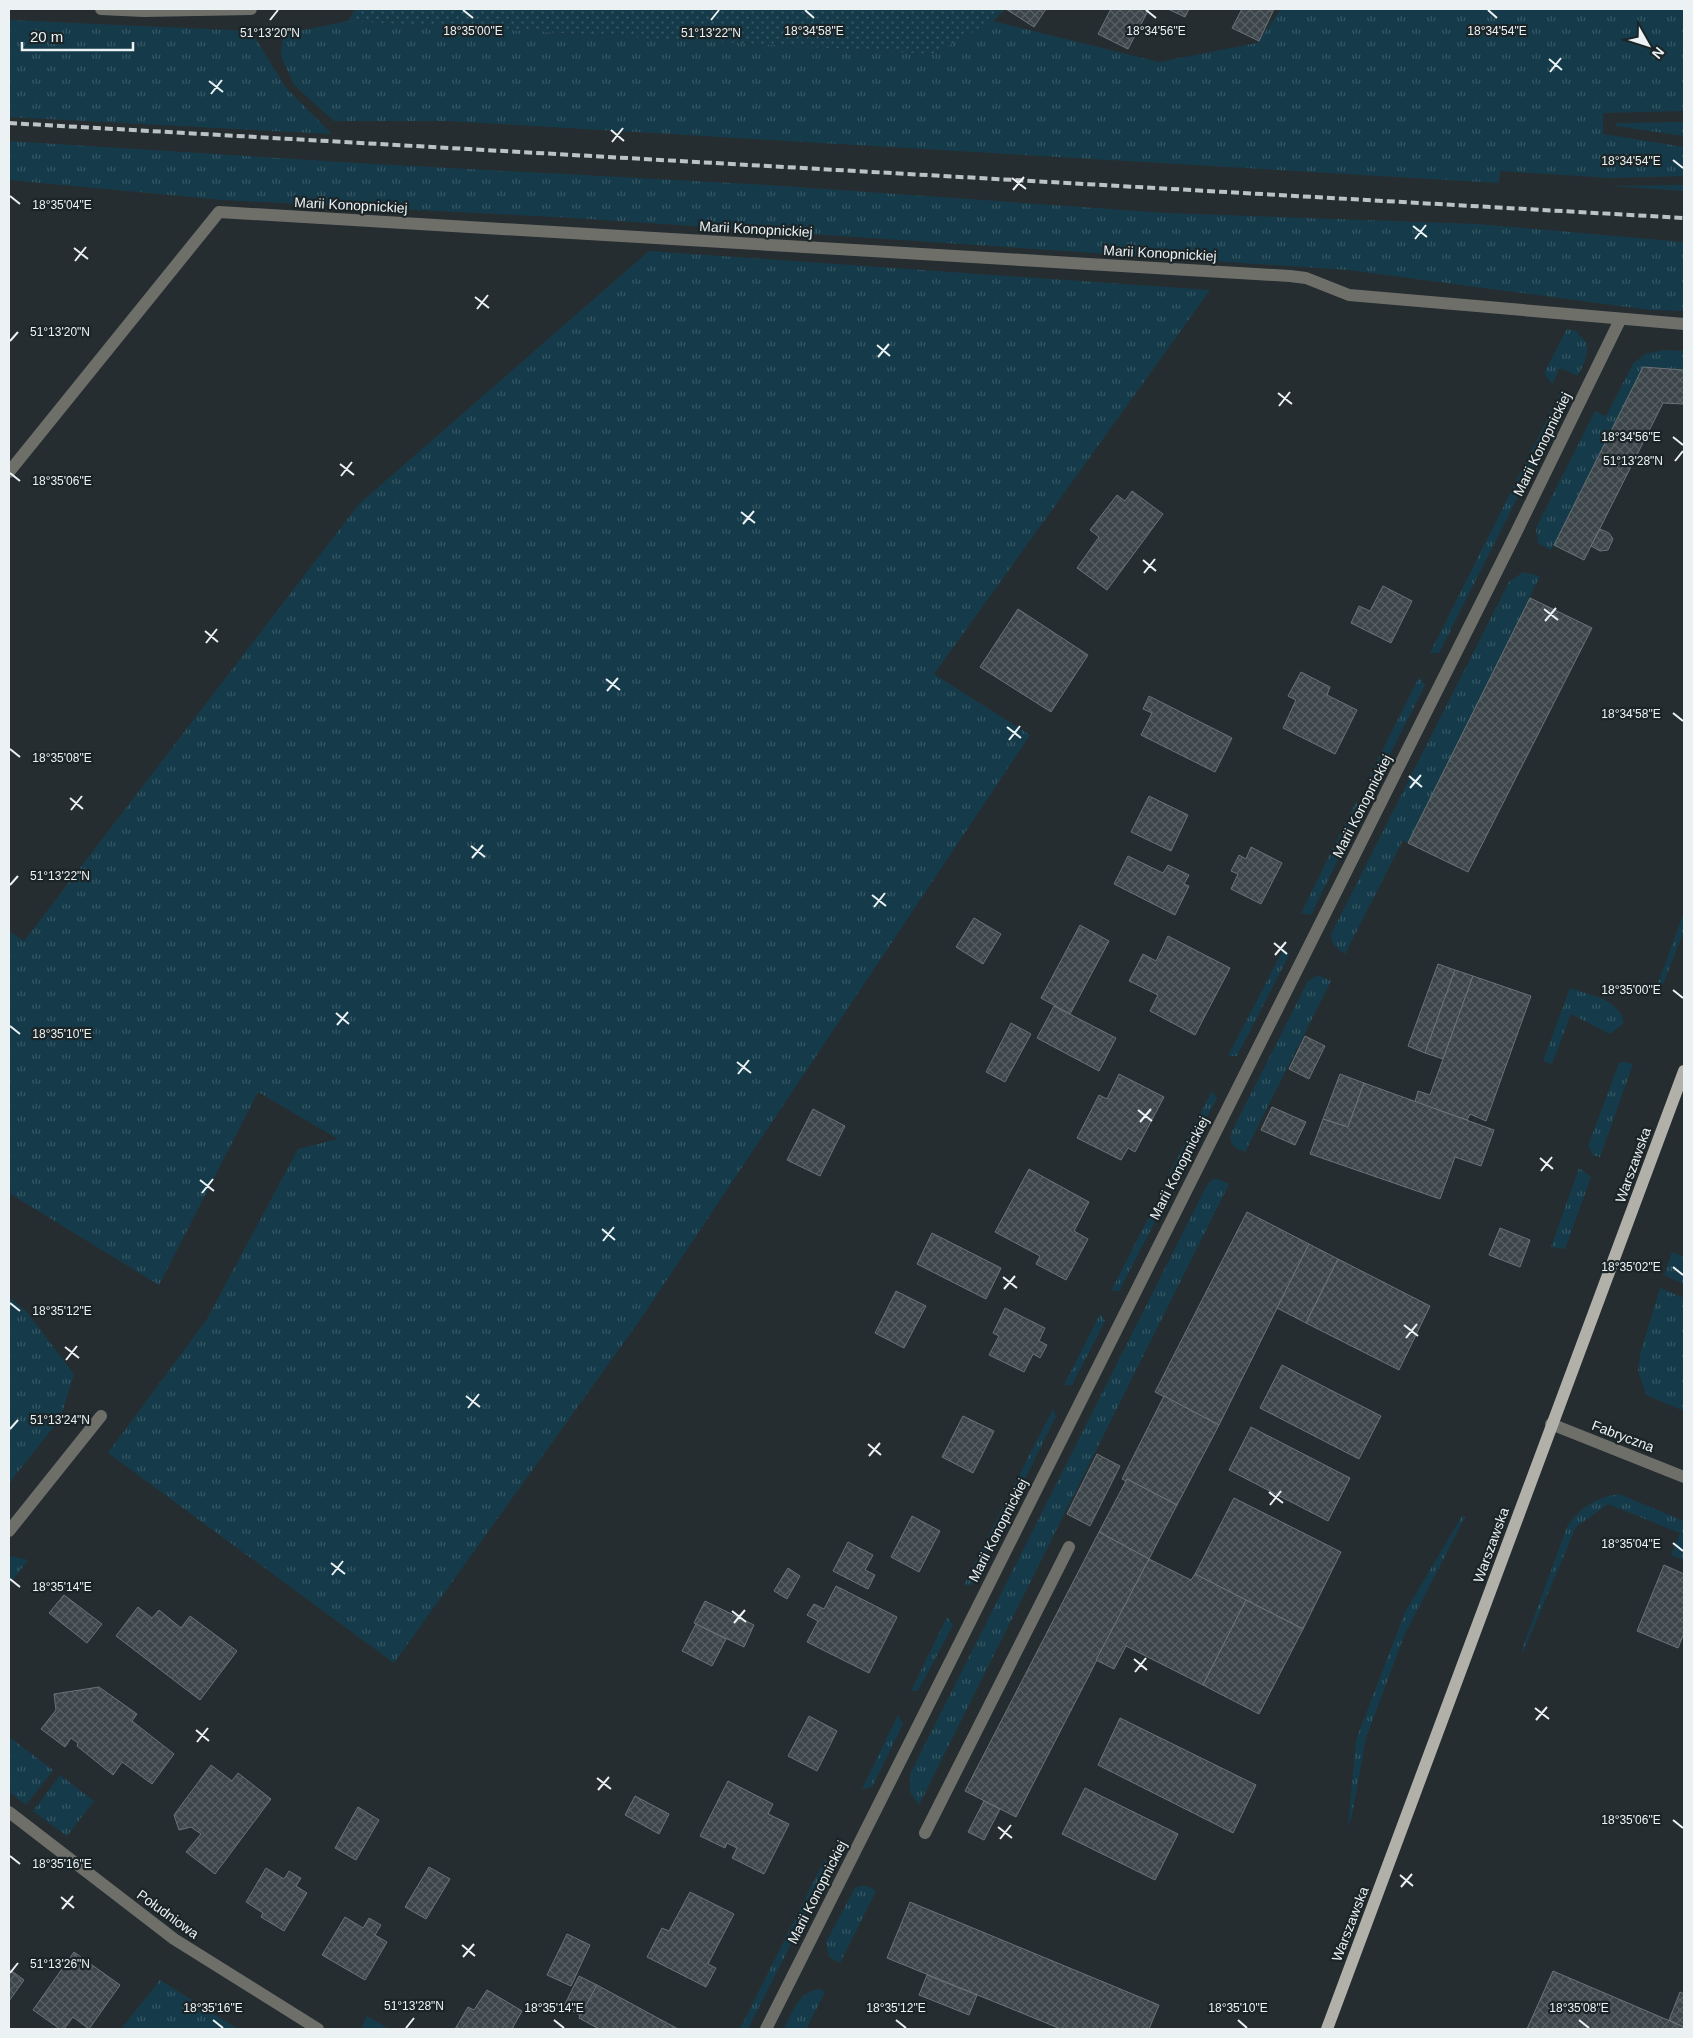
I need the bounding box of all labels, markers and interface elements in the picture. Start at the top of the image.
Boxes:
scale bar [22,20,134,52]
north arrow [1623,20,1673,70]
text: 18°35'00"E [443,24,503,38]
text: 18°34'58"E [784,24,844,38]
text: 18°34'56"E [1126,24,1186,38]
text: 18°34'54"E [1467,24,1527,38]
text: 51°13'20"N [240,26,300,40]
text: 51°13'22"N [681,26,741,40]
text: 20 m [30,28,63,45]
text: N [1649,44,1668,62]
text: 18°34'54"E [1601,154,1661,168]
street label: Marii Konopnickiej [294,194,408,216]
text: 18°35'04"E [32,198,92,212]
street label: Marii Konopnickiej [699,218,813,240]
street label: Marii Konopnickiej [1103,242,1217,264]
text: 51°13'20"N [30,325,90,339]
street label: Marii Konopnickiej [1510,389,1574,499]
text: 18°34'56"E [1601,430,1661,444]
text: 51°13'28"N [1603,454,1663,468]
text: 18°35'06"E [32,474,92,488]
text: 18°34'58"E [1601,707,1661,721]
text: 18°35'08"E [32,751,92,765]
street label: Marii Konopnickiej [1329,752,1395,860]
text: 51°13'22"N [30,869,90,883]
text: 18°35'00"E [1601,983,1661,997]
text: 18°35'10"E [32,1027,92,1041]
street label: Marii Konopnickiej [1146,1114,1212,1222]
street label: Warszawska [1612,1125,1654,1205]
text: 18°35'02"E [1601,1260,1661,1274]
text: 18°35'12"E [32,1304,92,1318]
text: 51°13'24"N [30,1413,90,1427]
street label: Fabryczna [1590,1417,1657,1455]
street label: Marii Konopnickiej [965,1476,1031,1584]
street label: Warszawska [1470,1505,1512,1585]
text: 18°35'04"E [1601,1537,1661,1551]
text: 18°35'14"E [32,1580,92,1594]
text: 18°35'06"E [1601,1813,1661,1827]
street label: Marii Konopnickiej [784,1838,850,1946]
text: 18°35'16"E [32,1857,92,1871]
street label: Warszawska [1328,1884,1372,1964]
street label: Południowa [134,1886,202,1942]
text: 51°13'26"N [30,1957,90,1971]
text: 51°13'28"N [384,1999,444,2013]
text: 18°35'16"E [183,2001,243,2015]
text: 18°35'14"E [524,2001,584,2015]
text: 18°35'12"E [866,2001,926,2015]
text: 18°35'10"E [1208,2001,1268,2015]
text: 18°35'08"E [1549,2001,1609,2015]

